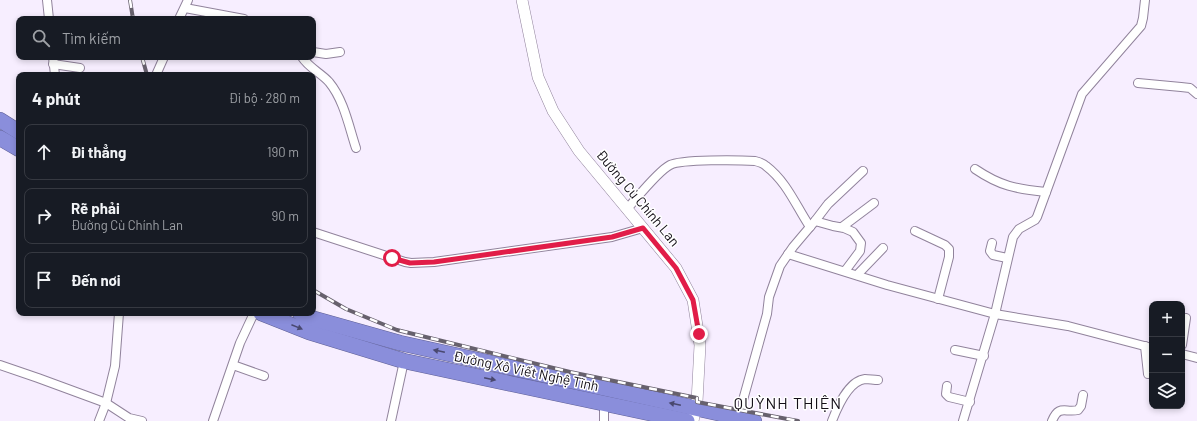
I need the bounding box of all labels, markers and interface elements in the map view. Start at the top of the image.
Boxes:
search box [16,16,316,60]
icon: search [30,27,52,49]
text: Tìm kiếm [62,29,121,47]
text: 4 phút [32,88,80,108]
text: Đi bộ · 280 m [229,90,300,106]
icon: ahead [33,141,55,163]
text: Đi thẳng [71,143,126,161]
text: 190 m [267,144,299,160]
street label: Đường Cù Chính Lan [593,146,684,249]
text: Rẽ phải [71,199,120,217]
icon: right [33,205,55,227]
text: 90 m [272,208,299,224]
text: Đường Cù Chính Lan [71,217,183,233]
route start [383,249,401,267]
icon: arrive [33,269,55,291]
text: Đến nơi [71,271,121,289]
map controls [1149,301,1185,409]
button: + [1149,301,1185,337]
one-way arrow [291,325,303,331]
route end [690,325,708,343]
button: − [1149,337,1185,373]
street label: Đường Xô Viết Nghệ Tĩnh [452,347,600,394]
one-way arrow [433,348,445,354]
button: layers [1149,373,1185,409]
one-way arrow [484,377,496,383]
district label: QUỲNH THIỆN [734,393,842,412]
one-way arrow [669,400,681,406]

